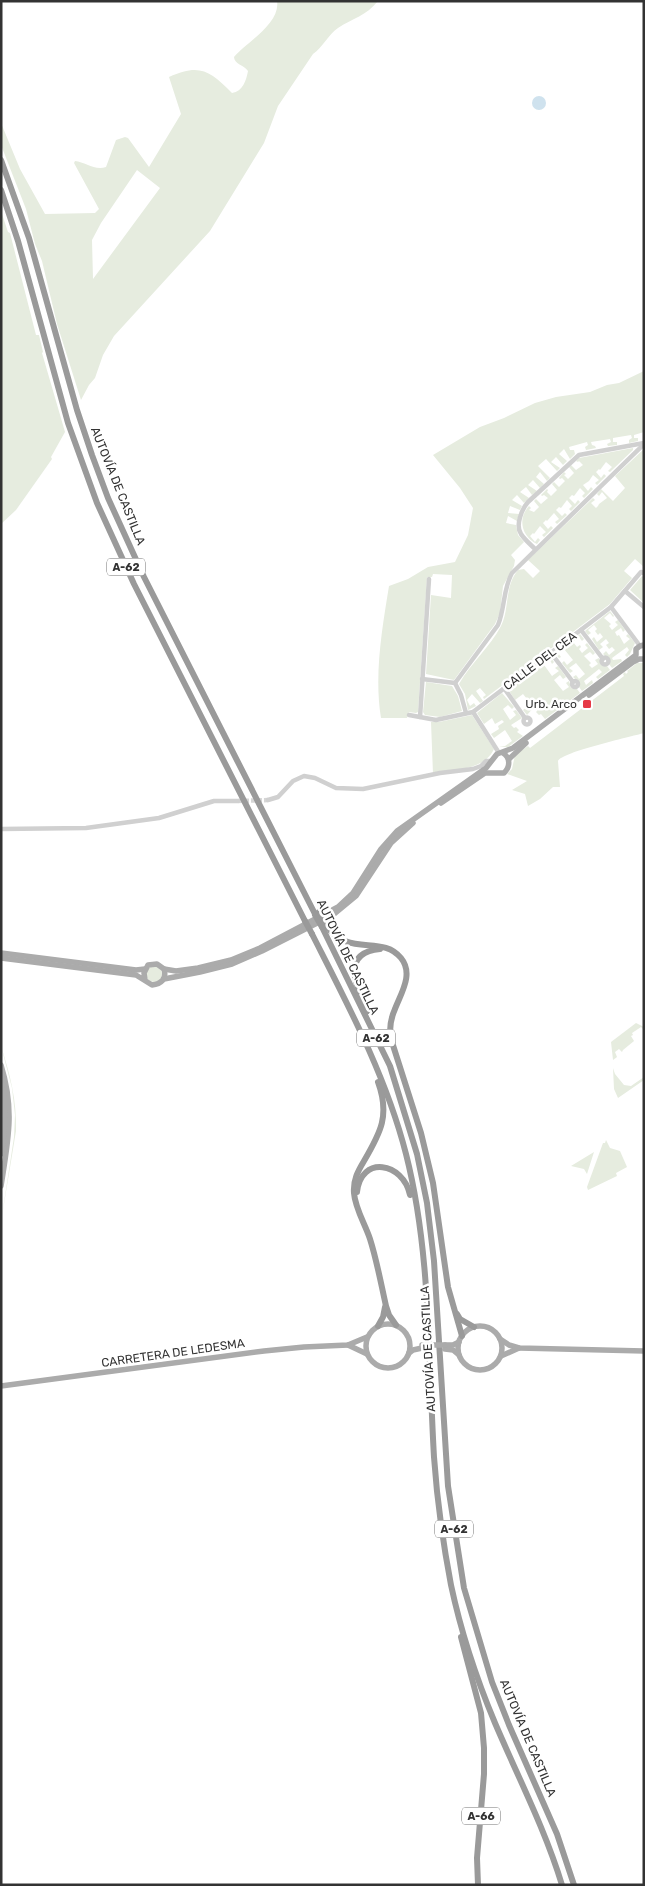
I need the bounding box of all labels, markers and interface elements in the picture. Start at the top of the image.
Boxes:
street label: AUTOVÍA DE CASTILLA [88,425,148,547]
road number: A-62 [107,558,145,576]
street label: CALLE DEL CEA [501,629,579,693]
place label: Urb. Arco [525,697,577,711]
marker: Urb. Arco [581,698,593,710]
street label: AUTOVÍA DE CASTILLA [314,897,382,1017]
road number: A-62 [357,1030,395,1046]
street label: AUTOVÍA DE CASTILLA [418,1286,438,1412]
street label: CARRETERA DE LEDESMA [100,1336,246,1370]
road number: A-62 [435,1520,473,1538]
street label: AUTOVÍA DE CASTILLA [497,1677,559,1799]
road number: A-66 [462,1808,500,1824]

